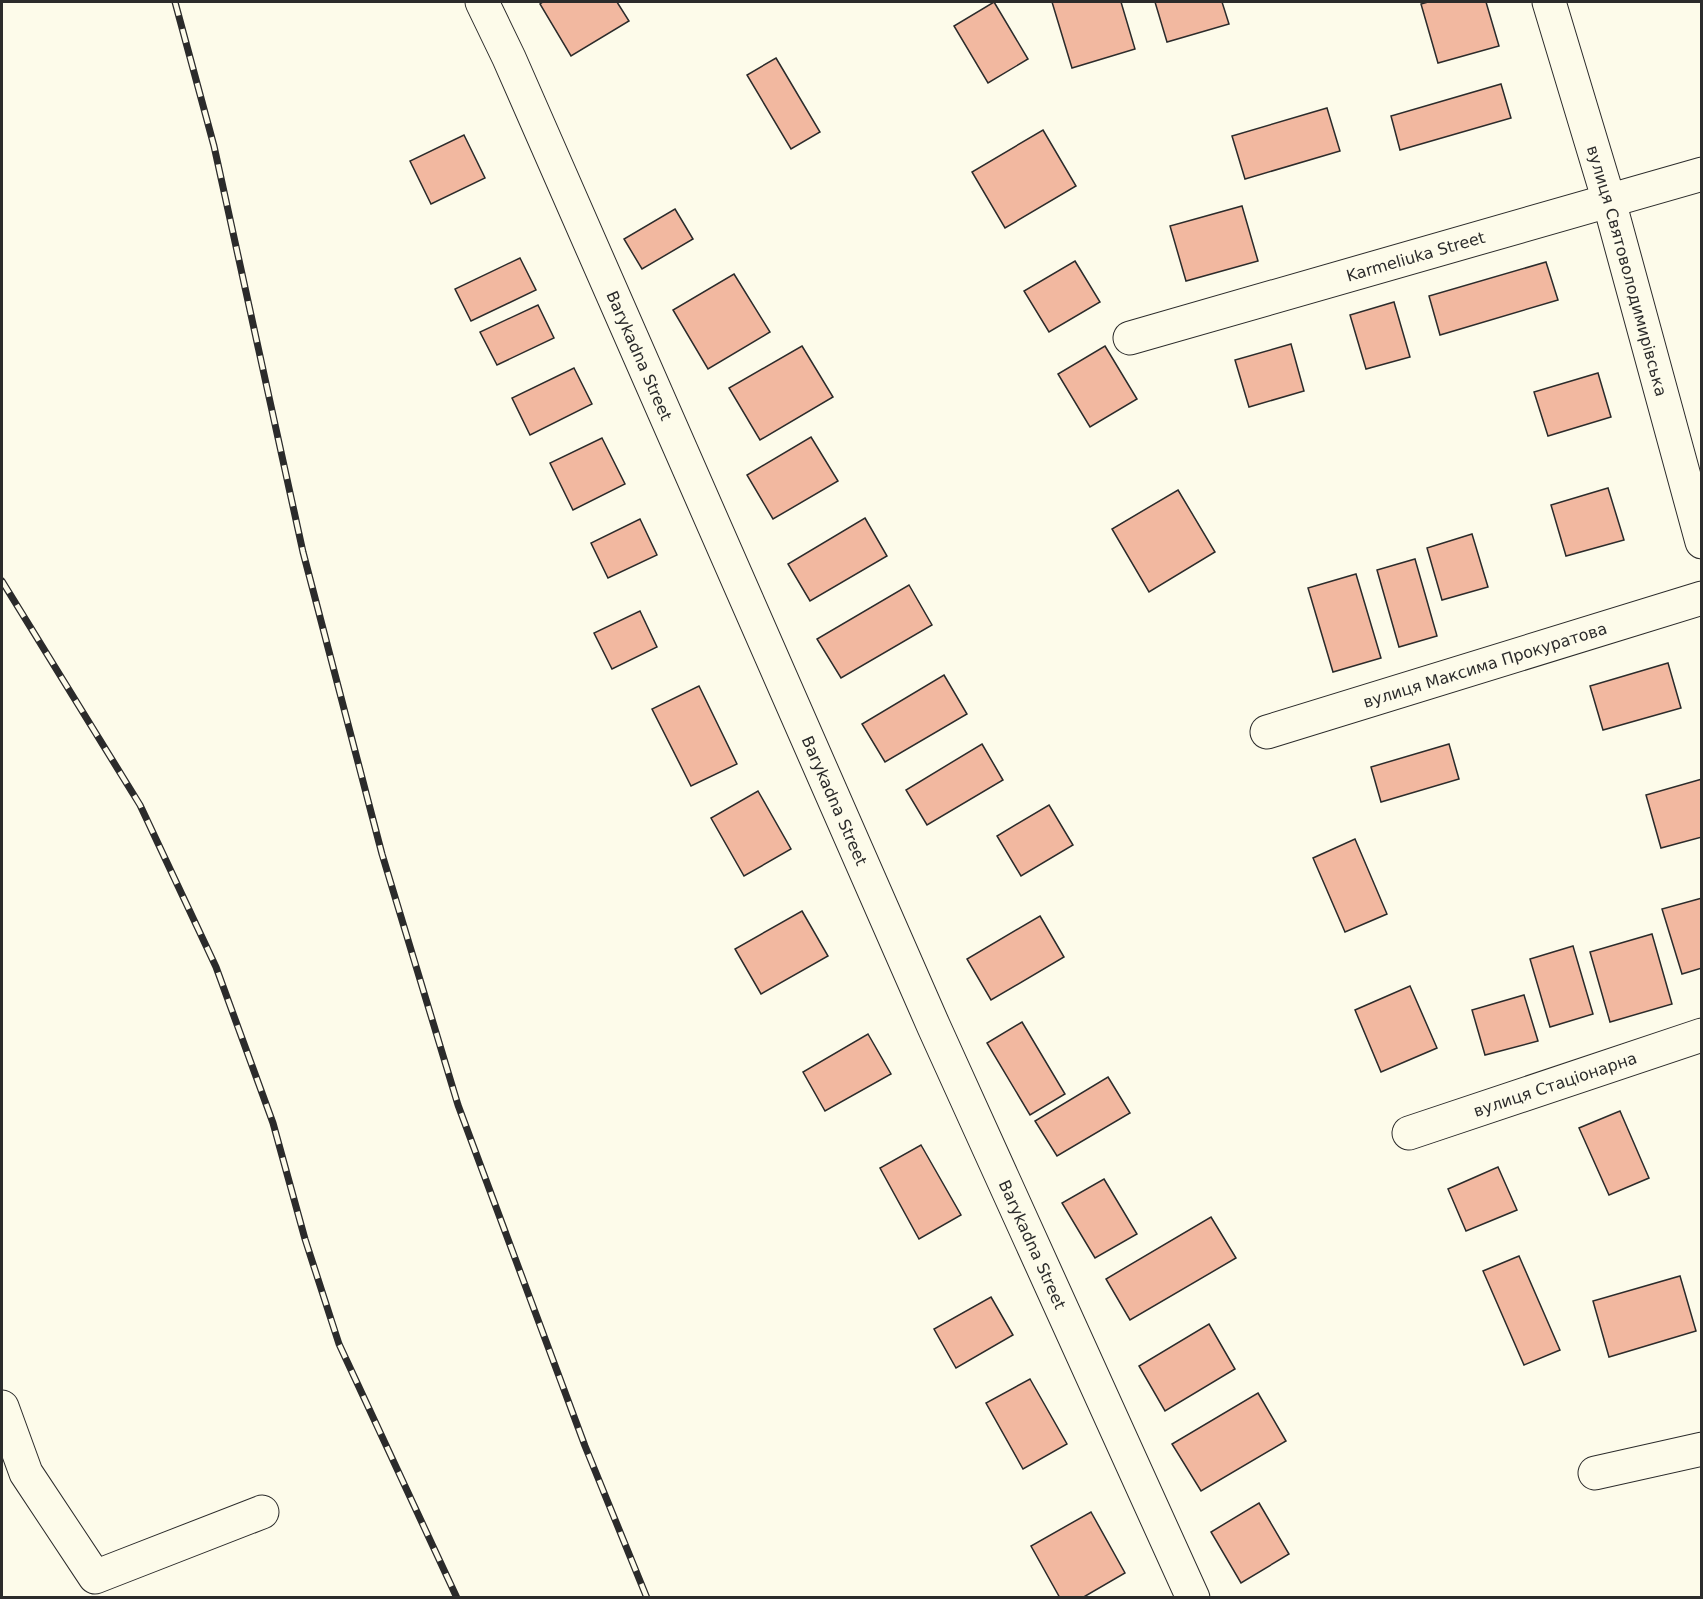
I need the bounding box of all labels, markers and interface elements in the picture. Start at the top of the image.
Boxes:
street label: вулиця Святоволодимирівська [1583,143,1671,398]
street label: Karmeliuka Street [1344,227,1487,285]
street label: Barykadna Street [603,288,676,423]
street label: вулиця Максима Прокуратова [1361,618,1609,711]
street label: Barykadna Street [798,733,871,868]
street label: вулиця Стаціонарна [1471,1048,1639,1120]
street label: Barykadna Street [995,1177,1070,1312]

